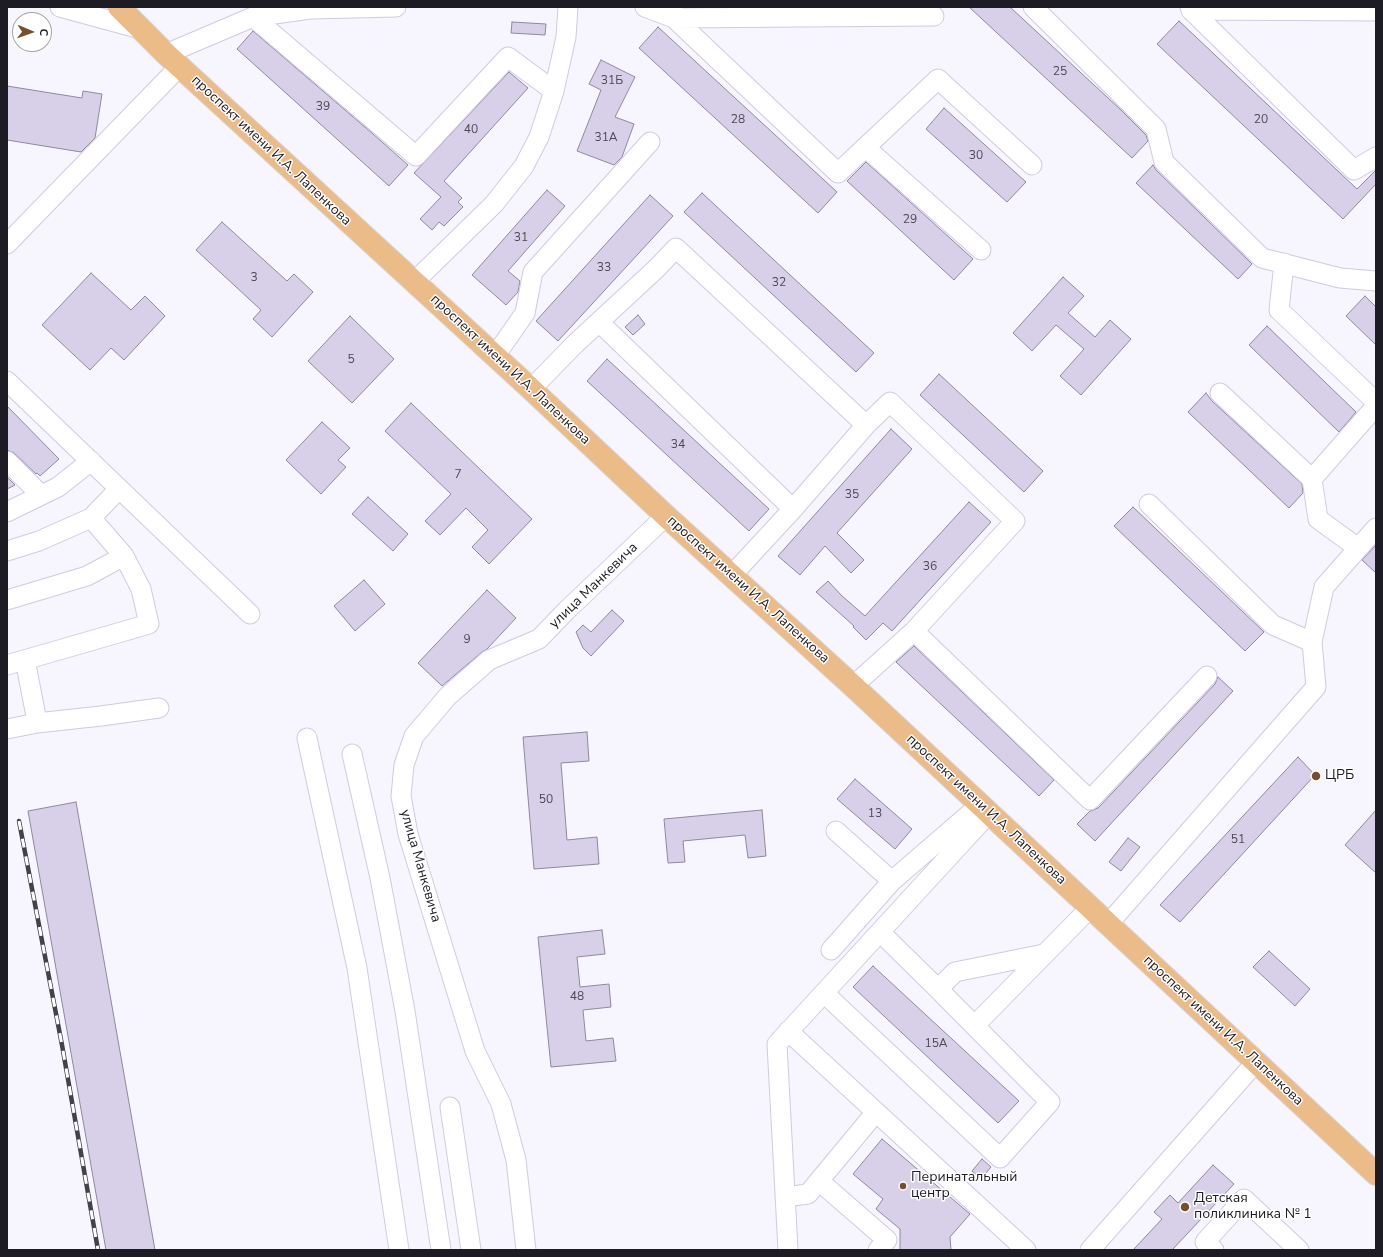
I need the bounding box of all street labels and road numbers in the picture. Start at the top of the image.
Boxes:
street label: проспект имени И.А. Лапенкова [188,72,354,230]
street label: проспект имени И.А. Лапенкова [427,291,593,449]
street label: проспект имени И.А. Лапенкова [663,513,833,667]
street label: улица Манкевича [546,540,642,632]
street label: проспект имени И.А. Лапенкова [903,731,1069,889]
street label: улица Манкевича [396,808,444,924]
street label: проспект имени И.А. Лапенкова [1140,952,1306,1110]

